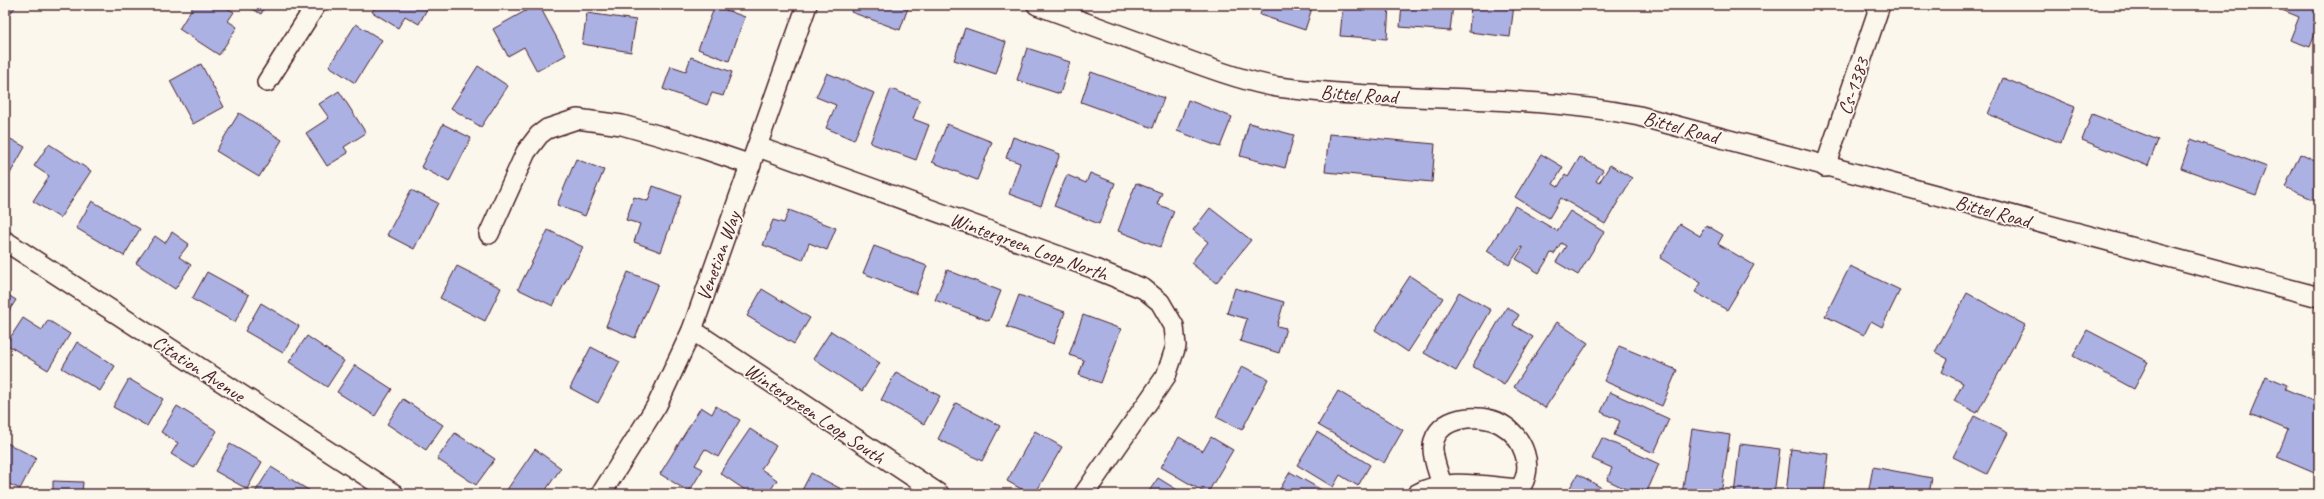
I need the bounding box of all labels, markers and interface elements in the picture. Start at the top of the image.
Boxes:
street label: Cs-1383 [1832,53,1875,118]
street label: Bittel Road [1320,79,1401,110]
street label: Bittel Road [1641,106,1724,150]
street label: Bittel Road [1953,190,2036,234]
street label: Venetian Way [691,206,747,304]
street label: Wintergreen Loop North [947,206,1113,287]
street label: Citation Avenue [148,329,251,408]
street label: Wintergreen Loop South [740,357,891,470]

